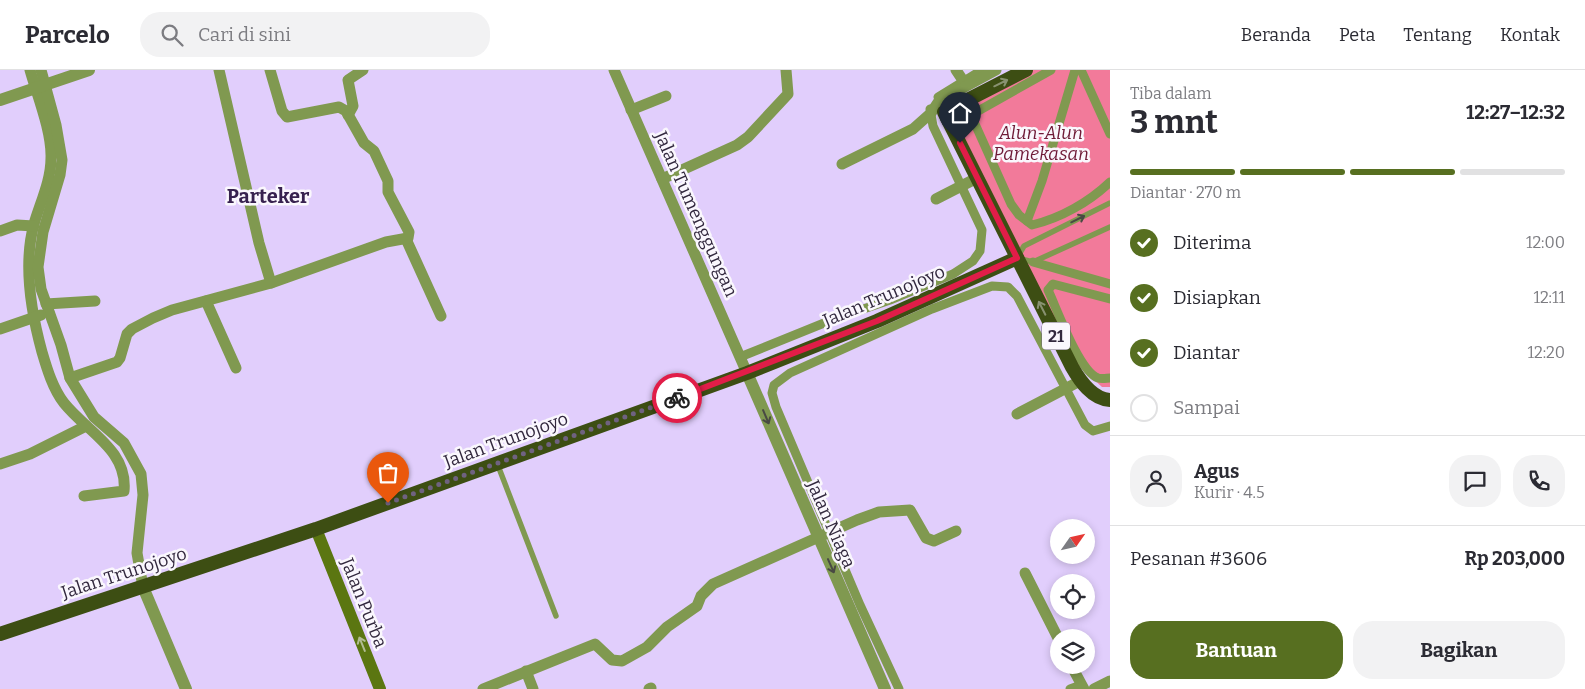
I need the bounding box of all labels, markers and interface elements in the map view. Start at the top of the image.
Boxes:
search box [140,12,490,57]
text: Parcelo [25,21,110,49]
icon: search [158,21,186,49]
text: Cari di sini [198,23,291,46]
text: Beranda [1241,24,1311,46]
text: Peta [1339,24,1375,46]
text: Tentang [1403,24,1472,46]
text: Kontak [1500,24,1560,46]
one-way arrow [993,78,1008,88]
text: Tiba dalam [1130,84,1211,103]
pin [939,92,981,143]
icon: home [946,99,974,127]
text: 12:27–12:32 [1466,101,1565,124]
text: 3 mnt [1130,103,1218,141]
park label: Alun-Alun Pamekasan [993,122,1089,165]
street label: Jalan Tumenggungan [649,127,743,301]
text: Diantar · 270 m [1130,183,1241,202]
district label: Parteker [227,184,310,208]
one-way arrow [1070,214,1085,224]
icon: check [1130,229,1158,257]
text: Diterima [1173,231,1251,254]
text: 12:00 [1526,233,1565,252]
street label: Jalan Trunojoyo [819,260,948,332]
icon: check [1130,284,1158,312]
text: Disiapkan [1173,286,1261,309]
text: 12:11 [1533,288,1565,307]
one-way arrow [1037,301,1046,316]
road number: 21 [1042,322,1070,350]
icon: check [1130,339,1158,367]
text: Diantar [1173,341,1240,364]
text: 12:20 [1527,343,1565,362]
courier [652,373,702,423]
icon: bike [663,384,691,412]
text: Sampai [1173,396,1240,419]
street label: Jalan Trunojoyo [440,407,571,473]
one-way arrow [762,409,771,424]
pin [367,452,409,503]
button: person [1130,455,1182,507]
button: chat [1449,455,1501,507]
button: phone [1513,455,1565,507]
icon: bag [374,459,402,487]
text: Agus [1194,460,1239,483]
street label: Jalan Niaga [801,476,860,572]
text: Kurir · 4.5 [1194,483,1265,502]
north arrow [1050,519,1095,564]
map controls [1050,519,1095,674]
street label: Jalan Trunojoyo [58,542,189,604]
text: Pesanan #3606 [1130,547,1267,570]
text: Rp 203,000 [1464,547,1565,570]
street label: Jalan Purba [336,554,392,651]
one-way arrow [826,558,836,573]
button: locate [1050,574,1095,619]
button: Bantuan [1130,621,1343,679]
button: Bagikan [1353,621,1565,679]
button: layers [1050,629,1095,674]
one-way arrow [357,637,366,652]

